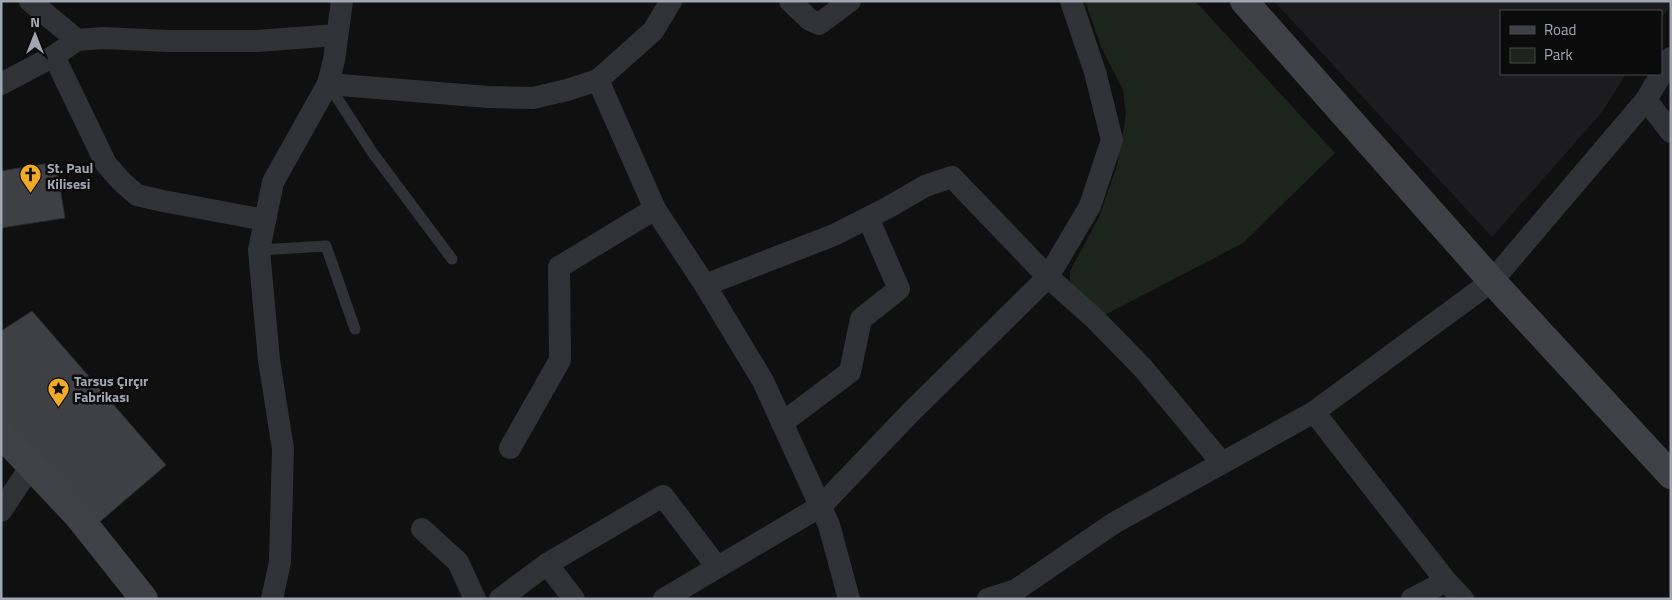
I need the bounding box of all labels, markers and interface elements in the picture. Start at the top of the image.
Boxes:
north arrow [10,10,60,60]
legend [1500,10,1662,75]
text: N [30,11,40,32]
text: Road [1544,18,1576,41]
text: Park [1544,43,1573,66]
place label: St. Paul Kilisesi [47,157,93,194]
church icon: St. Paul Kilisesi [19,163,43,194]
place label: Tarsus Çırçır Fabrikası [74,370,148,407]
place icon: Tarsus Çırçır Fabrikası [46,376,70,407]

